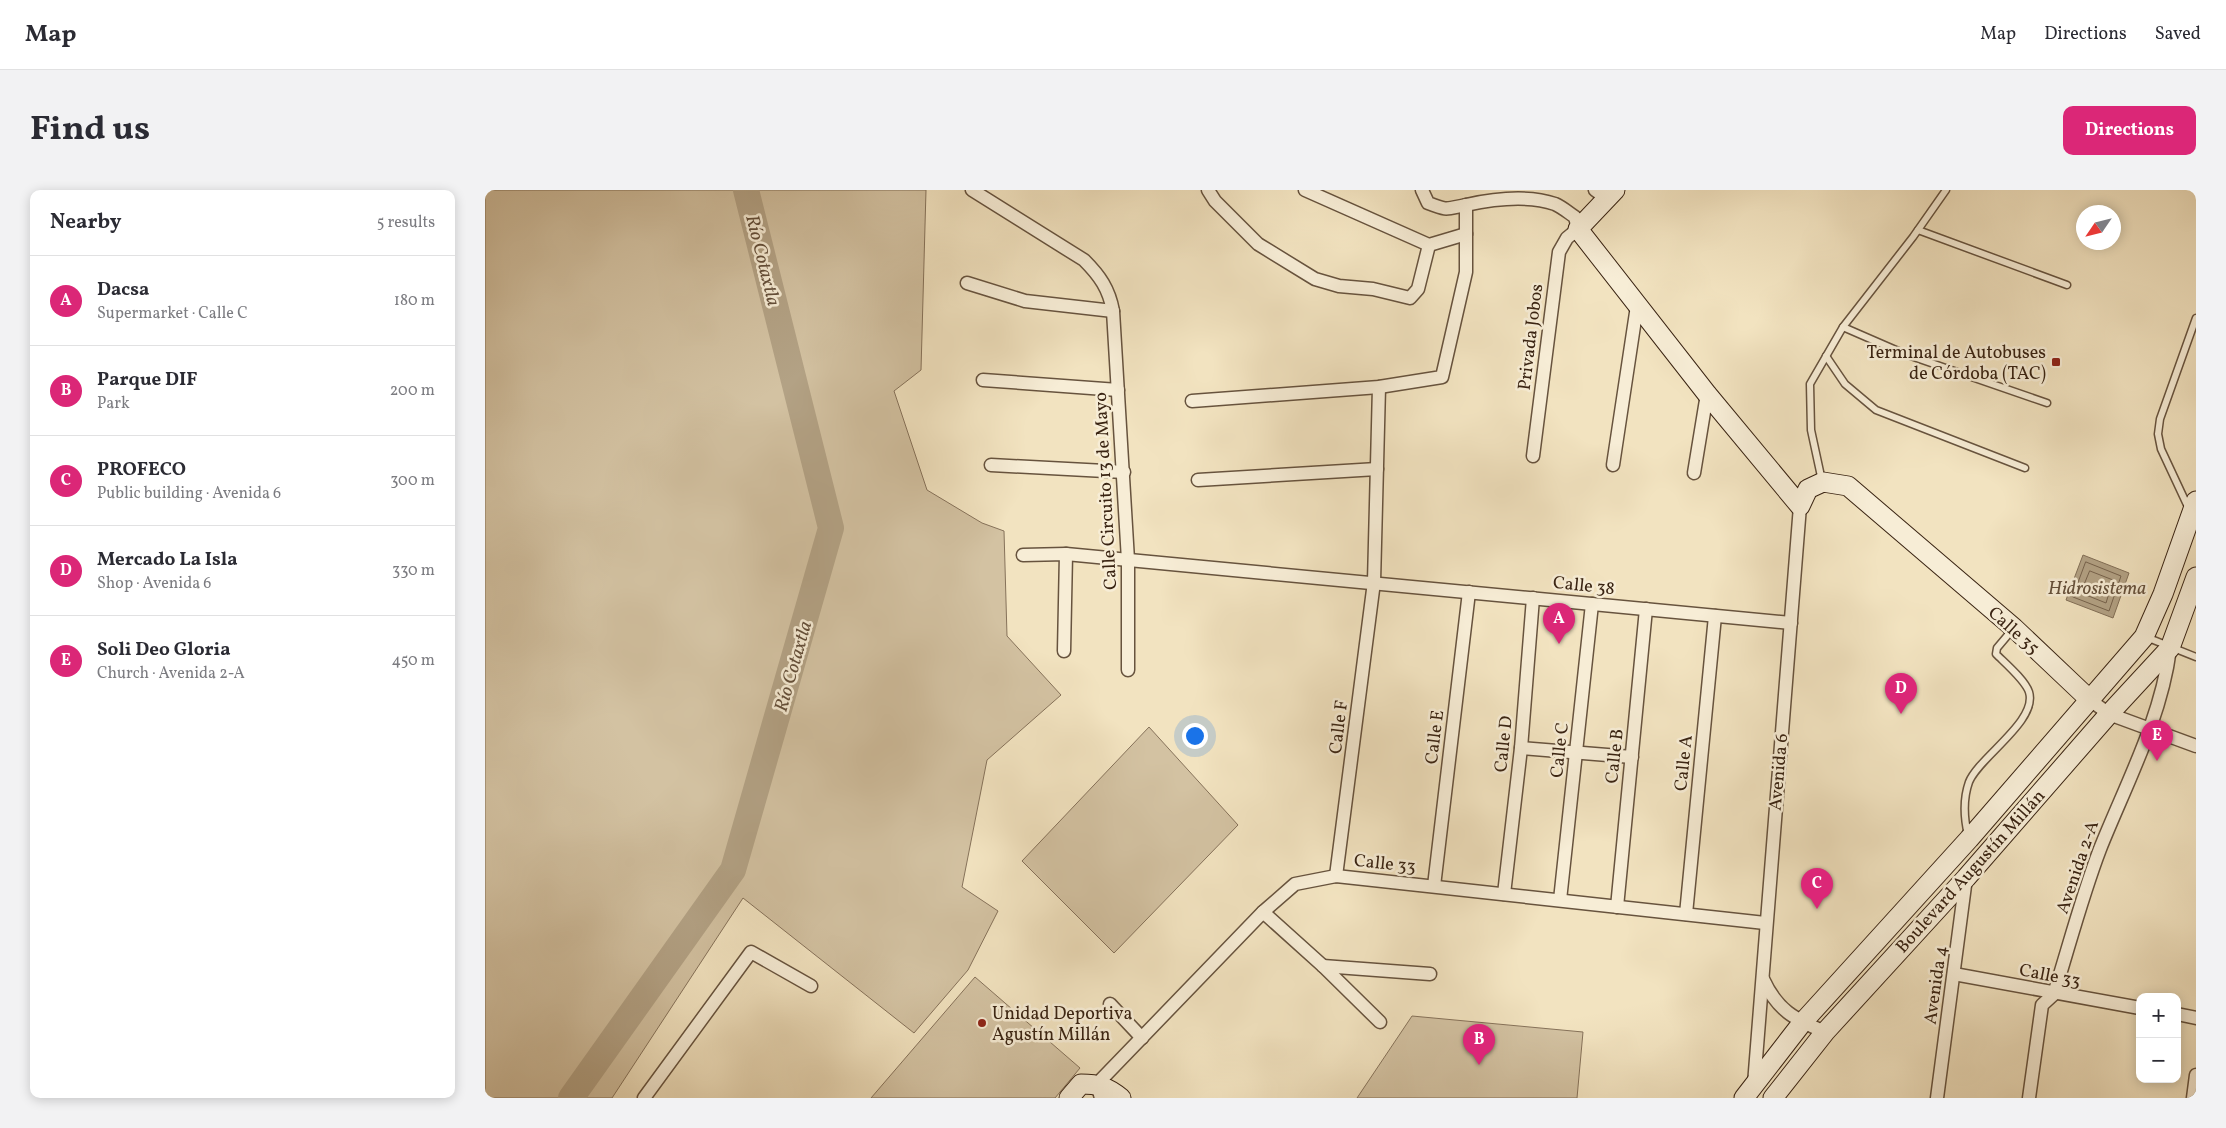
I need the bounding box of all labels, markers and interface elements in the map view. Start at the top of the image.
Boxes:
text: Map [25,18,76,52]
text: Map [1980,22,2016,47]
text: Directions [2044,22,2127,47]
text: Saved [2155,22,2201,47]
text: Find us [30,106,150,154]
button: Directions [2063,106,2196,155]
north arrow [2076,205,2121,250]
text: Nearby [50,208,121,237]
text: 5 results [377,212,435,234]
water label: Río Cotaxtla [738,212,786,309]
text: Dacsa [97,277,149,303]
street label: Privada Jobos [1513,283,1550,392]
text: A [60,290,72,312]
text: 180 m [394,290,435,312]
text: Supermarket · Calle C [97,303,248,325]
place label: Terminal de Autobuses de Córdoba (TAC) [1866,341,2046,387]
marker: Terminal de Autobuses de Córdoba (TAC) [2050,356,2062,368]
text: Parque DIF [97,367,197,393]
text: B [61,380,71,402]
text: 200 m [390,380,435,402]
street label: Calle Circuito 13 de Mayo [1089,392,1124,590]
text: Park [97,393,130,415]
text: PROFECO [97,457,186,483]
text: C [61,470,71,492]
text: 300 m [390,470,435,492]
text: Public building · Avenida 6 [97,483,281,505]
text: Mercado La Isla [97,547,238,573]
text: D [60,560,72,582]
text: 330 m [392,560,435,582]
street label: Calle 38 [1552,571,1616,602]
text: Shop · Avenida 6 [97,573,211,595]
water label: Hidrosistema [2048,576,2146,602]
street label: Calle 35 [1982,601,2044,661]
pin: A [1543,603,1575,644]
water label: Río Cotaxtla [769,618,819,715]
text: Soli Deo Gloria [97,637,231,663]
text: E [61,650,71,672]
text: 450 m [392,650,435,672]
text: Church · Avenida 2-A [97,663,245,685]
pin: D [1885,673,1917,714]
street label: Calle F [1324,699,1355,755]
street label: Calle E [1420,708,1451,766]
street label: Calle D [1489,715,1520,774]
pin: E [2141,720,2173,761]
street label: Calle C [1545,721,1576,779]
your location [1182,723,1208,749]
street label: Calle B [1600,728,1631,785]
street label: Avenida 6 [1764,732,1795,812]
street label: Calle A [1669,734,1700,792]
street label: Boulevard Augustín Millán [1891,784,2052,959]
street label: Avenida 2-A [2051,817,2106,917]
street label: Calle 33 [1353,849,1417,880]
pin: C [1801,868,1833,909]
street label: Avenida 4 [1919,944,1954,1026]
street label: Calle 33 [2017,958,2083,995]
map controls [2136,993,2181,1083]
button: + [2136,993,2181,1038]
place label: Unidad Deportiva Agustín Millán [992,1002,1133,1048]
marker: Unidad Deportiva Agustín Millán [976,1017,988,1029]
pin: B [1463,1024,1495,1065]
button: − [2136,1038,2181,1083]

